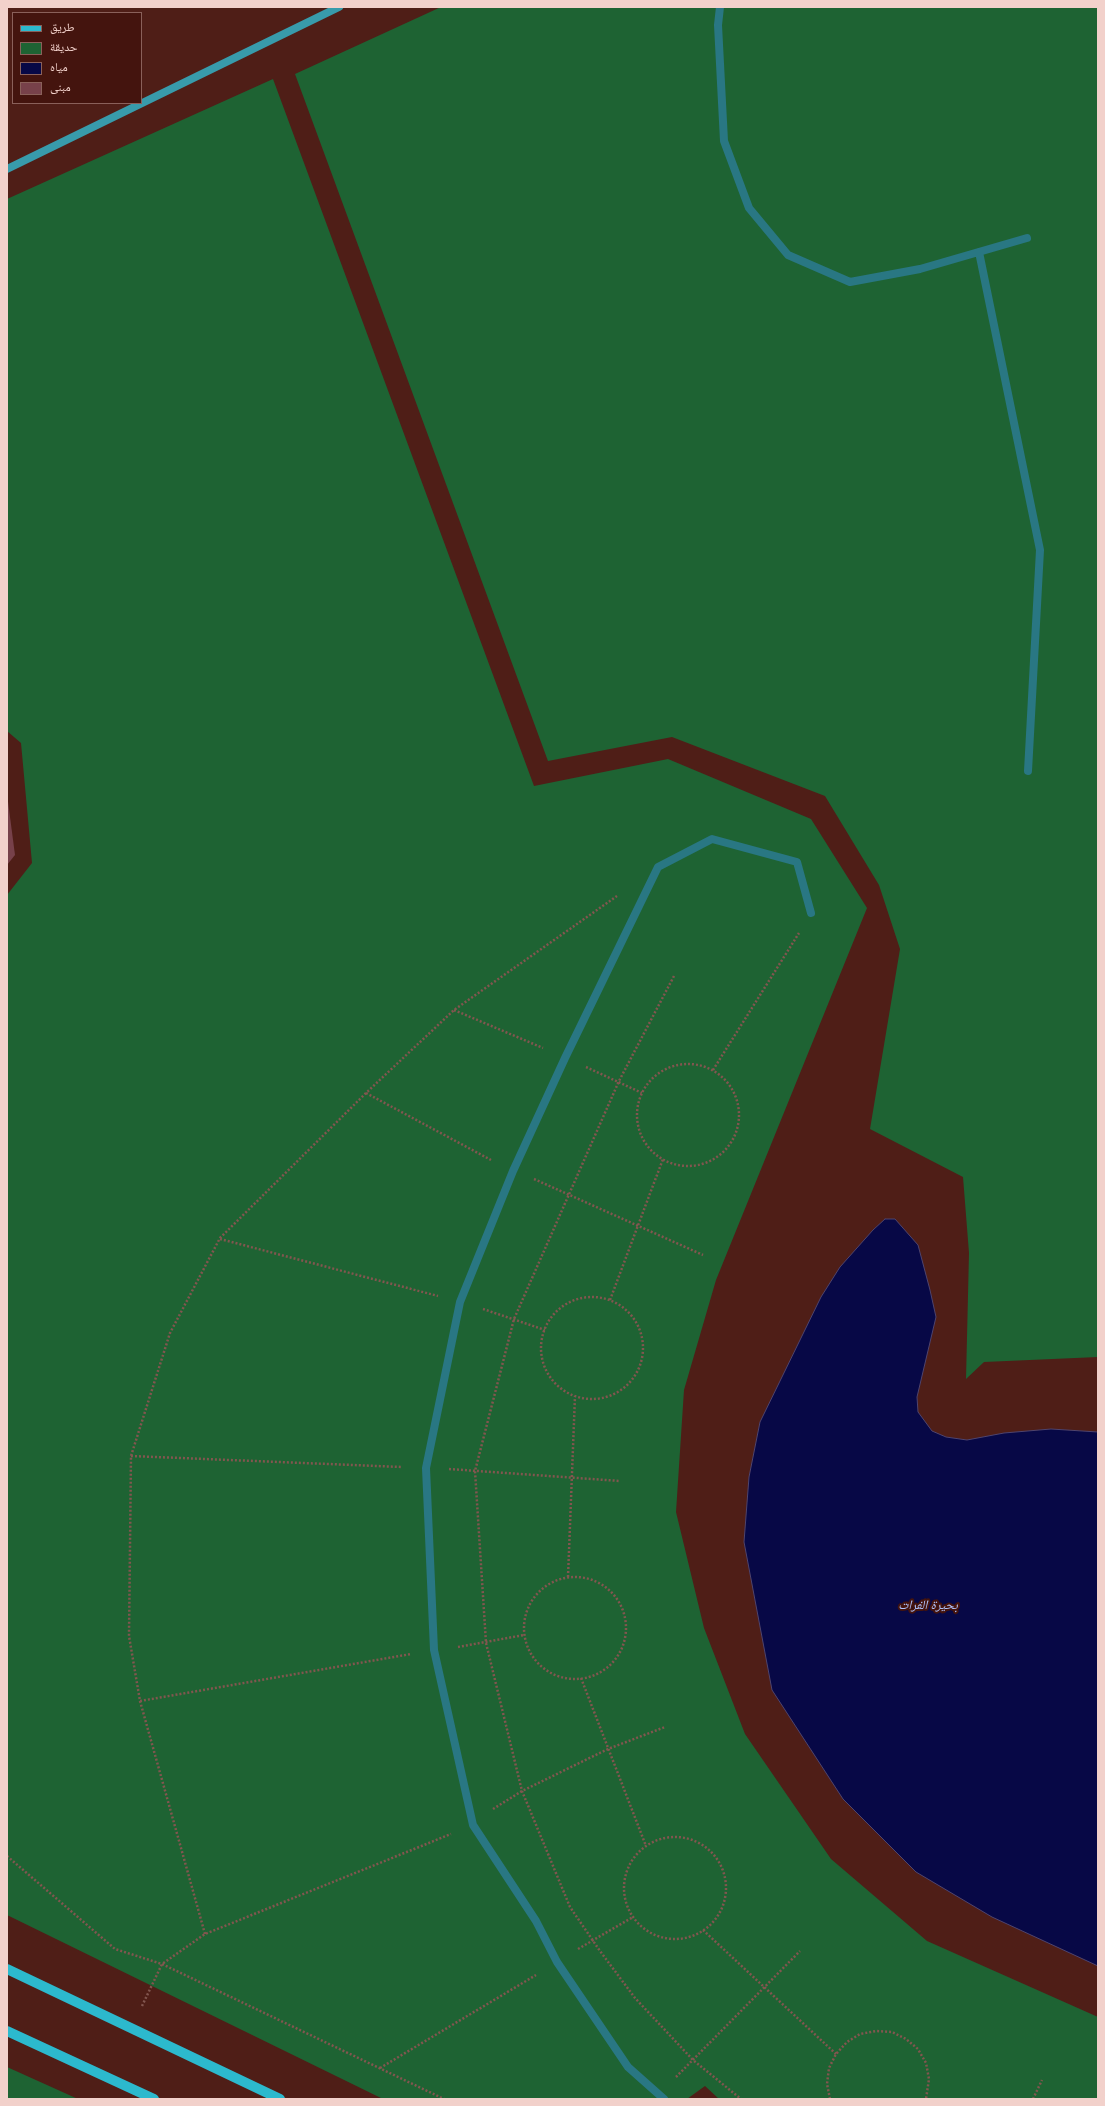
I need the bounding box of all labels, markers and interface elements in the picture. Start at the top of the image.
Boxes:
legend [12,12,142,104]
text: طريق [50,20,75,34]
text: حديقة [50,40,78,54]
text: مياه [50,60,68,74]
text: مبنى [50,80,71,94]
water label: بحيرة الفرات [898,1598,958,1614]

